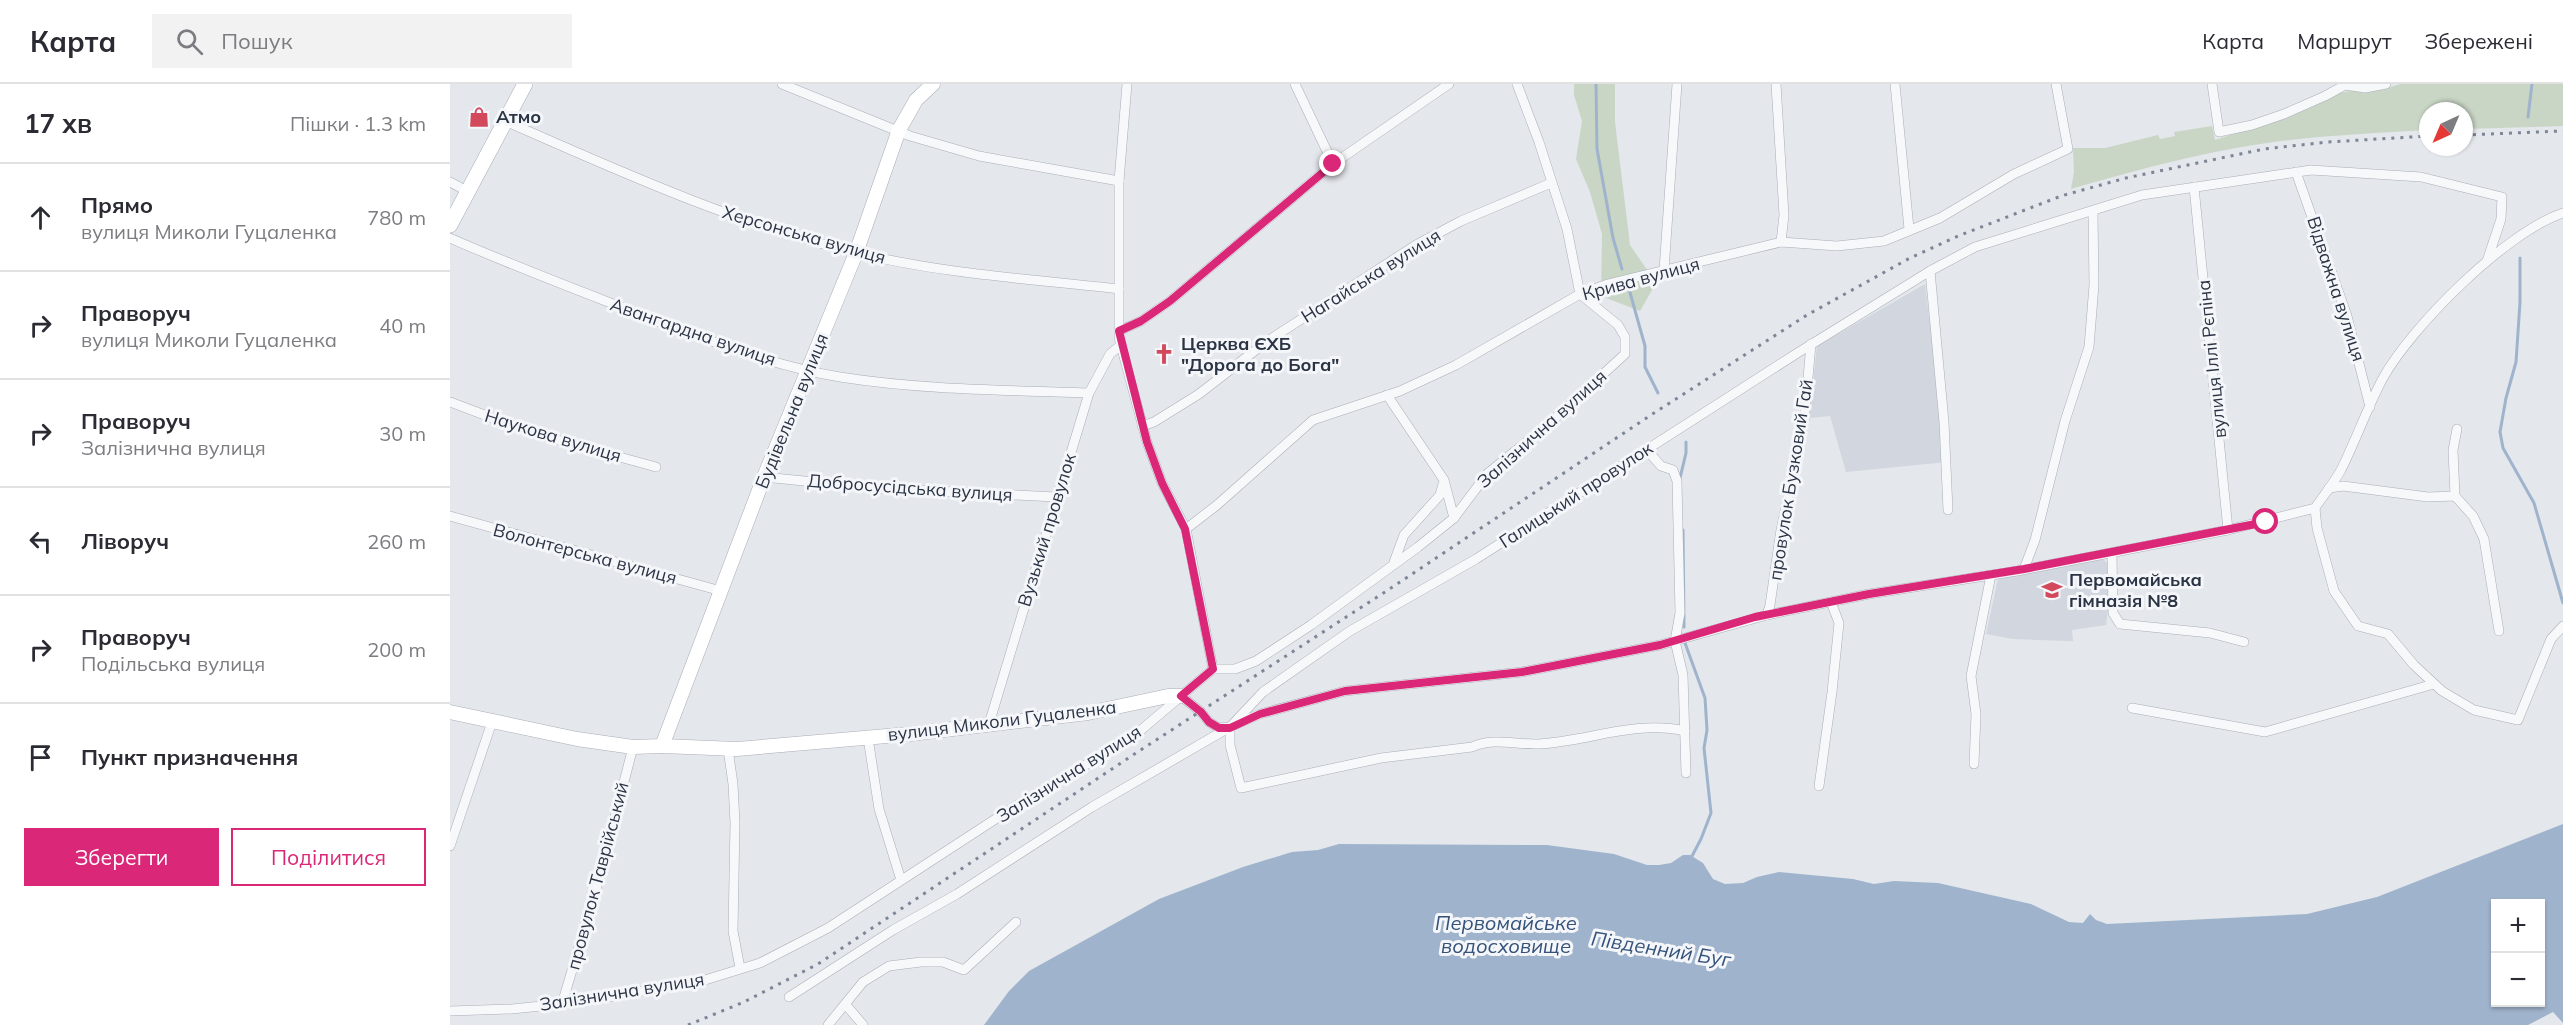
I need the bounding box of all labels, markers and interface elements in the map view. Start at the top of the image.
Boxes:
search box [152,14,572,68]
text: Карта [30,24,116,59]
icon: search [173,25,206,58]
text: Пошук [221,27,292,55]
text: Карта [2202,28,2264,54]
text: Маршрут [2297,28,2392,54]
text: Збережені [2425,28,2533,54]
north arrow [2419,102,2473,156]
shop icon: Атмо [467,105,491,129]
place label: Атмо [496,105,541,128]
text: 17 хв [24,107,92,140]
text: Пішки · 1.3 km [290,111,426,136]
route end [1319,150,1345,176]
text: Прямо [81,191,153,219]
street label: Херсонська вулиця [720,200,888,269]
icon: ahead [24,201,57,234]
text: 780 m [367,205,426,230]
street label: Відважна вулиця [2302,213,2371,364]
text: вулиця Миколи Гуцаленка [81,219,337,244]
street label: Нагайська вулиця [1297,223,1445,328]
street label: Крива вулиця [1580,252,1702,305]
street label: вулиця Іллі Рєпіна [2192,279,2231,439]
street label: Авангардна вулиця [607,292,779,371]
text: Праворуч [81,299,191,327]
icon: right [24,309,57,342]
text: 40 m [379,313,426,338]
text: вулиця Миколи Гуцаленка [81,327,337,352]
street label: Будівельна вулиця [750,330,833,492]
place label: Церква ЄХБ "Дорога до Бога" [1181,332,1339,376]
church icon: Церква ЄХБ "Дорога до Бога" [1152,342,1176,366]
street label: Залізнична вулиця [1472,364,1611,493]
street label: провулок Бузковий Гай [1763,378,1818,582]
street label: Наукова вулиця [482,404,624,467]
text: Праворуч [81,407,191,435]
icon: right [24,417,57,450]
text: 30 m [379,421,426,446]
text: Залізнична вулиця [81,435,266,460]
street label: Галицький провулок [1495,436,1657,553]
street label: Вузький провулок [1012,450,1081,609]
street label: Добросусідська вулиця [807,469,1013,506]
route start [2252,508,2278,534]
street label: Волонтерська вулиця [491,518,679,589]
icon: left [24,525,57,558]
text: Ліворуч [81,527,169,555]
text: 260 m [367,529,426,554]
place label: Первомайська гімназія №8 [2069,568,2202,612]
school or university icon: Первомайська гімназія №8 [2040,578,2064,602]
text: Праворуч [81,623,191,651]
icon: right [24,633,57,666]
text: 200 m [367,637,426,662]
text: Подільська вулиця [81,651,265,676]
street label: вулиця Миколи Гуцаленка [886,695,1118,746]
street label: Залізнична вулиця [992,720,1145,827]
icon: arrive [24,741,57,774]
text: Пункт призначення [81,743,298,771]
street label: провулок Таврійський [561,779,634,972]
button: Зберегти [24,828,219,886]
button: Поділитися [231,828,426,886]
map controls [2491,899,2545,1007]
button: + [2491,899,2545,953]
water label: Первомайське водосховище [1435,910,1577,958]
water label: Південний Буг [1589,925,1734,972]
button: − [2491,953,2545,1007]
street label: Залізнична вулиця [538,967,706,1016]

